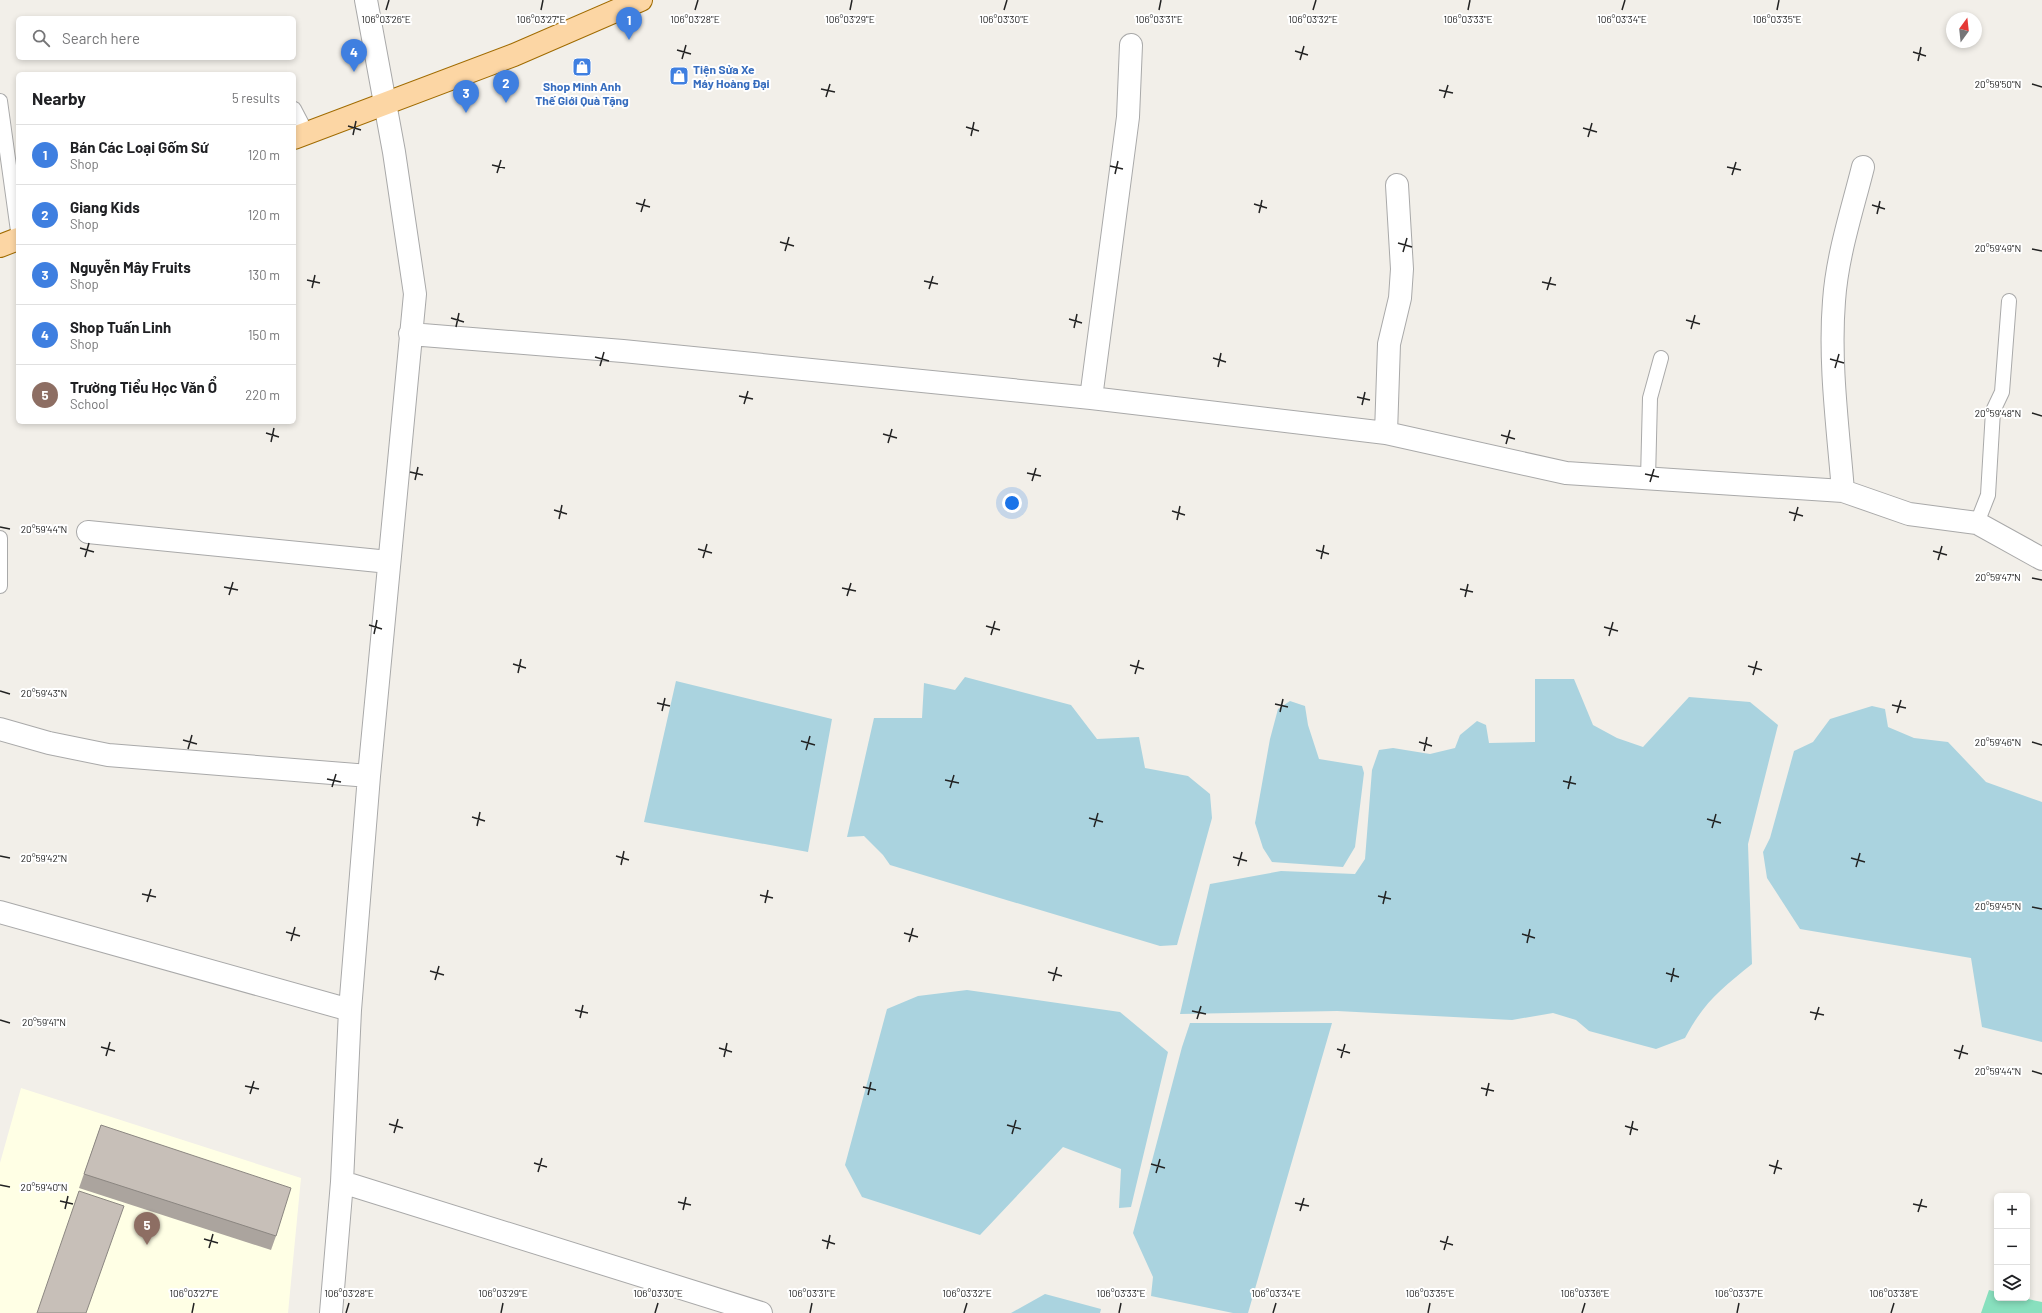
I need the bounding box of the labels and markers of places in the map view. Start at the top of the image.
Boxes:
pin: 1 [616,7,642,40]
pin: 4 [341,39,367,72]
shop icon: Shop Minh Anh Thế Giới Quà Tặng [571,56,593,78]
place label: Tiện Sửa Xe Máy Hoàng Đại [693,62,770,90]
shop icon: Tiện Sửa Xe Máy Hoàng Đại [668,65,690,87]
pin: 2 [493,70,519,103]
place label: Shop Minh Anh Thế Giới Quà Tặng [535,79,629,107]
pin: 3 [453,80,479,113]
pin: 5 [134,1212,160,1245]

